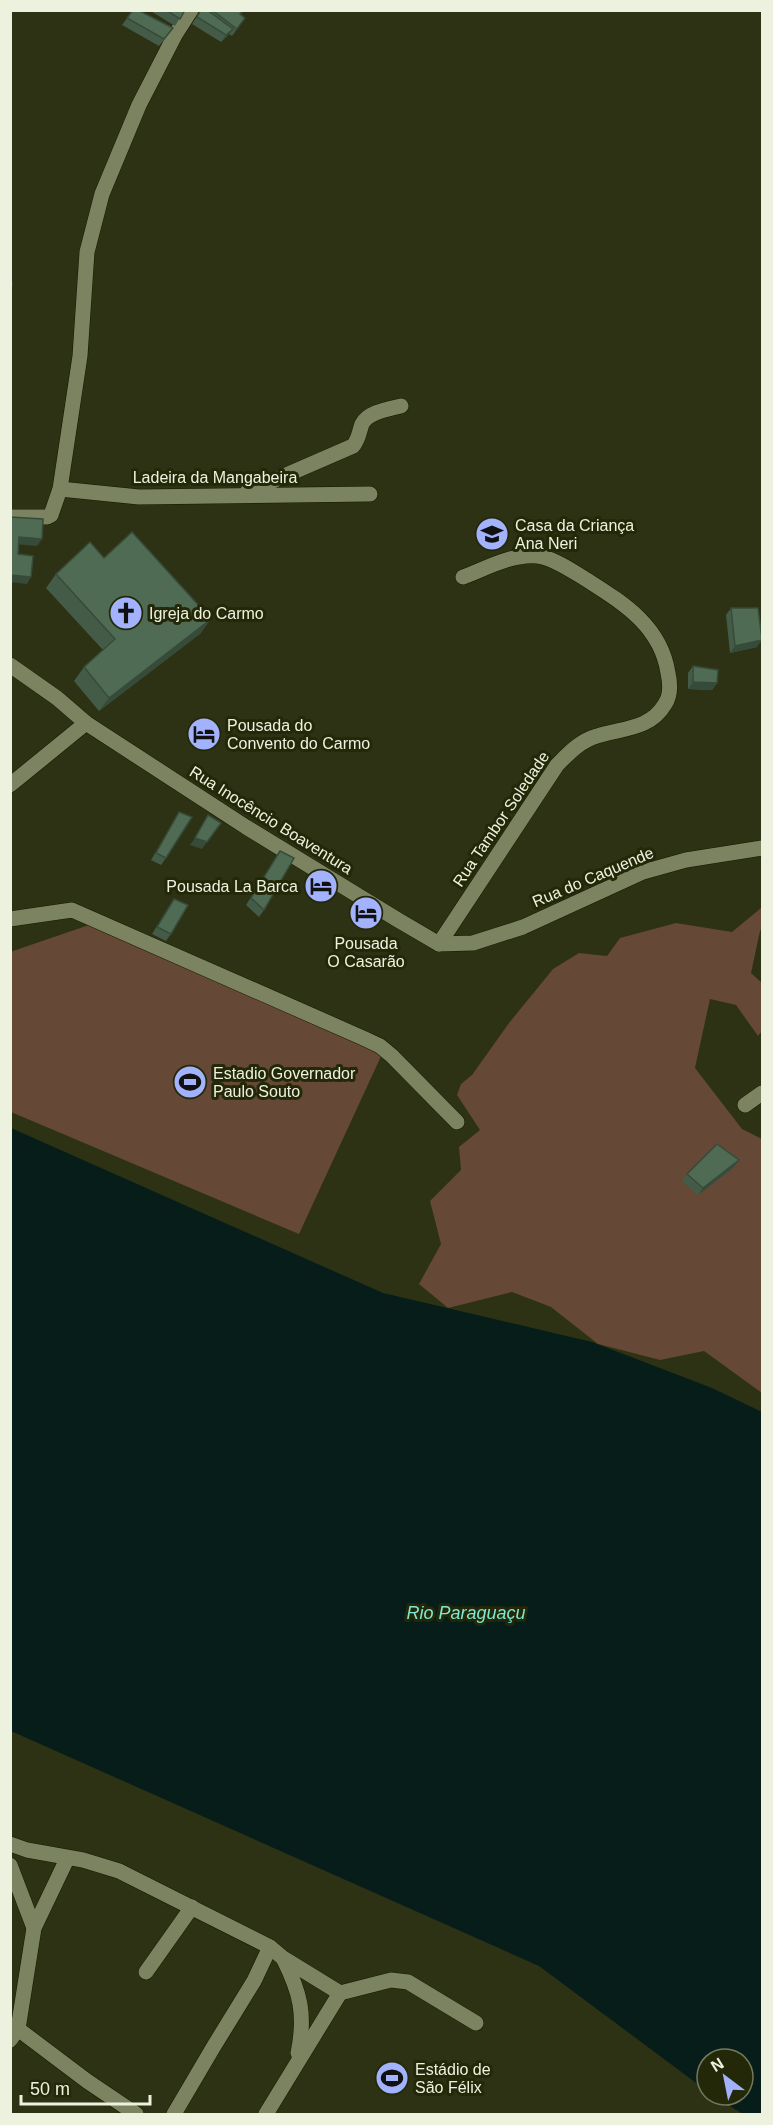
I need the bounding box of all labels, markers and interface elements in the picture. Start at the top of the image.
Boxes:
street label: Ladeira da Mangabeira [133,469,297,486]
school or university icon: Casa da Criança Ana Neri [474,516,510,552]
place label: Casa da Criança Ana Neri [515,517,634,552]
church icon: Igreja do Carmo [108,595,144,631]
place label: Igreja do Carmo [149,605,264,622]
hotel icon: Pousada do Convento do Carmo [186,716,222,752]
place label: Pousada do Convento do Carmo [227,717,370,752]
street label: Rua Tambor Soledade [450,748,553,890]
street label: Rua Inocêncio Boaventura [187,763,356,877]
street label: Rua do Caquende [530,844,656,910]
hotel icon: Pousada La Barca [303,868,339,904]
place label: Pousada La Barca [166,878,298,895]
hotel icon: Pousada O Casarão [348,895,384,931]
place label: Pousada O Casarão [327,935,405,970]
sports icon: Estadio Governador Paulo Souto [172,1064,208,1100]
place label: Estadio Governador Paulo Souto [213,1065,356,1100]
water label: Rio Paraguaçu [406,1603,526,1623]
north arrow [695,2047,755,2107]
text: N [708,2054,727,2075]
sports icon: Estádio de São Félix [374,2060,410,2096]
place label: Estádio de São Félix [415,2061,491,2096]
scale bar [21,2068,150,2106]
text: 50 m [30,2079,70,2099]

